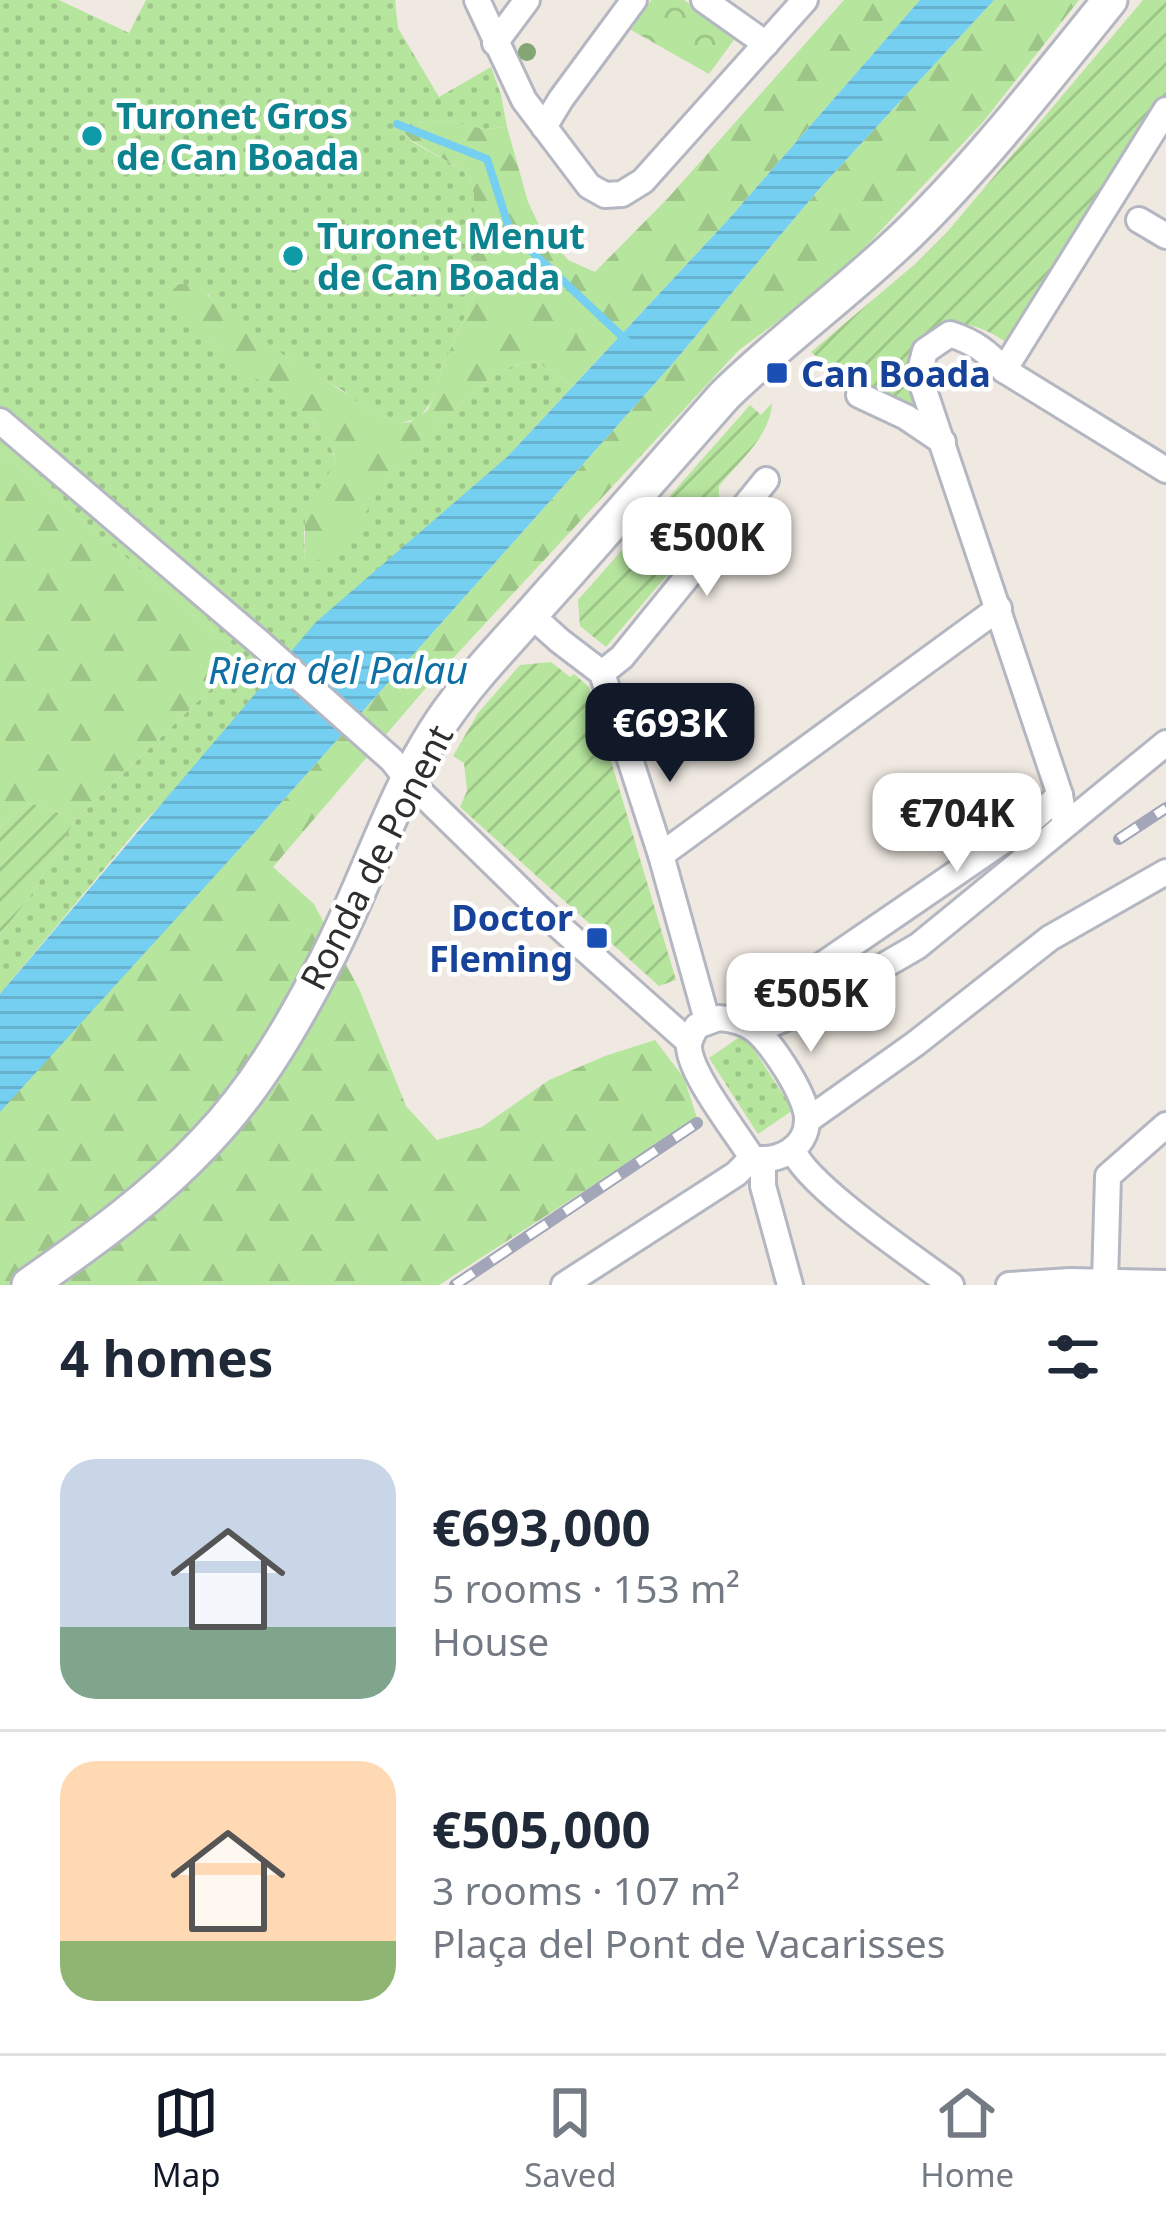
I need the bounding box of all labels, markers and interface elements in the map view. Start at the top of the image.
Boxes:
place label: Turonet Gros de Can Boada [116,91,359,181]
marker: Turonet Gros de Can Boada [79,123,105,149]
place label: Turonet Menut de Can Boada [317,211,585,301]
marker: Turonet Menut de Can Boada [280,243,306,269]
place label: Can Boada [801,349,991,398]
marker: Can Boada [764,360,790,386]
pin: €500K [623,497,791,599]
text: €500K [649,509,765,562]
water label: Riera del Palau [208,642,468,695]
pin: €693K [586,683,754,785]
text: €693K [612,695,728,748]
street label: Ronda de Ponent [288,716,464,998]
pin: €704K [873,773,1041,875]
text: €704K [899,785,1015,838]
place label: Doctor Fleming [429,893,573,983]
marker: Doctor Fleming [584,925,610,951]
pin: €505K [727,953,895,1055]
text: €505K [753,965,869,1018]
text: 4 homes [60,1322,273,1392]
icon: filters [1040,1324,1106,1390]
text: €693,000 [432,1491,651,1561]
icon: home [156,1507,300,1651]
text: 5 rooms · 153 m² [432,1561,740,1614]
text: House [432,1614,549,1667]
text: €505,000 [432,1793,651,1863]
icon: home [156,1809,300,1953]
text: 3 rooms · 107 m² [432,1863,740,1916]
text: Plaça del Pont de Vacarisses [432,1916,945,1969]
tab: Map [152,2080,221,2197]
tab: Saved [524,2080,617,2197]
tab: Home [920,2080,1014,2197]

